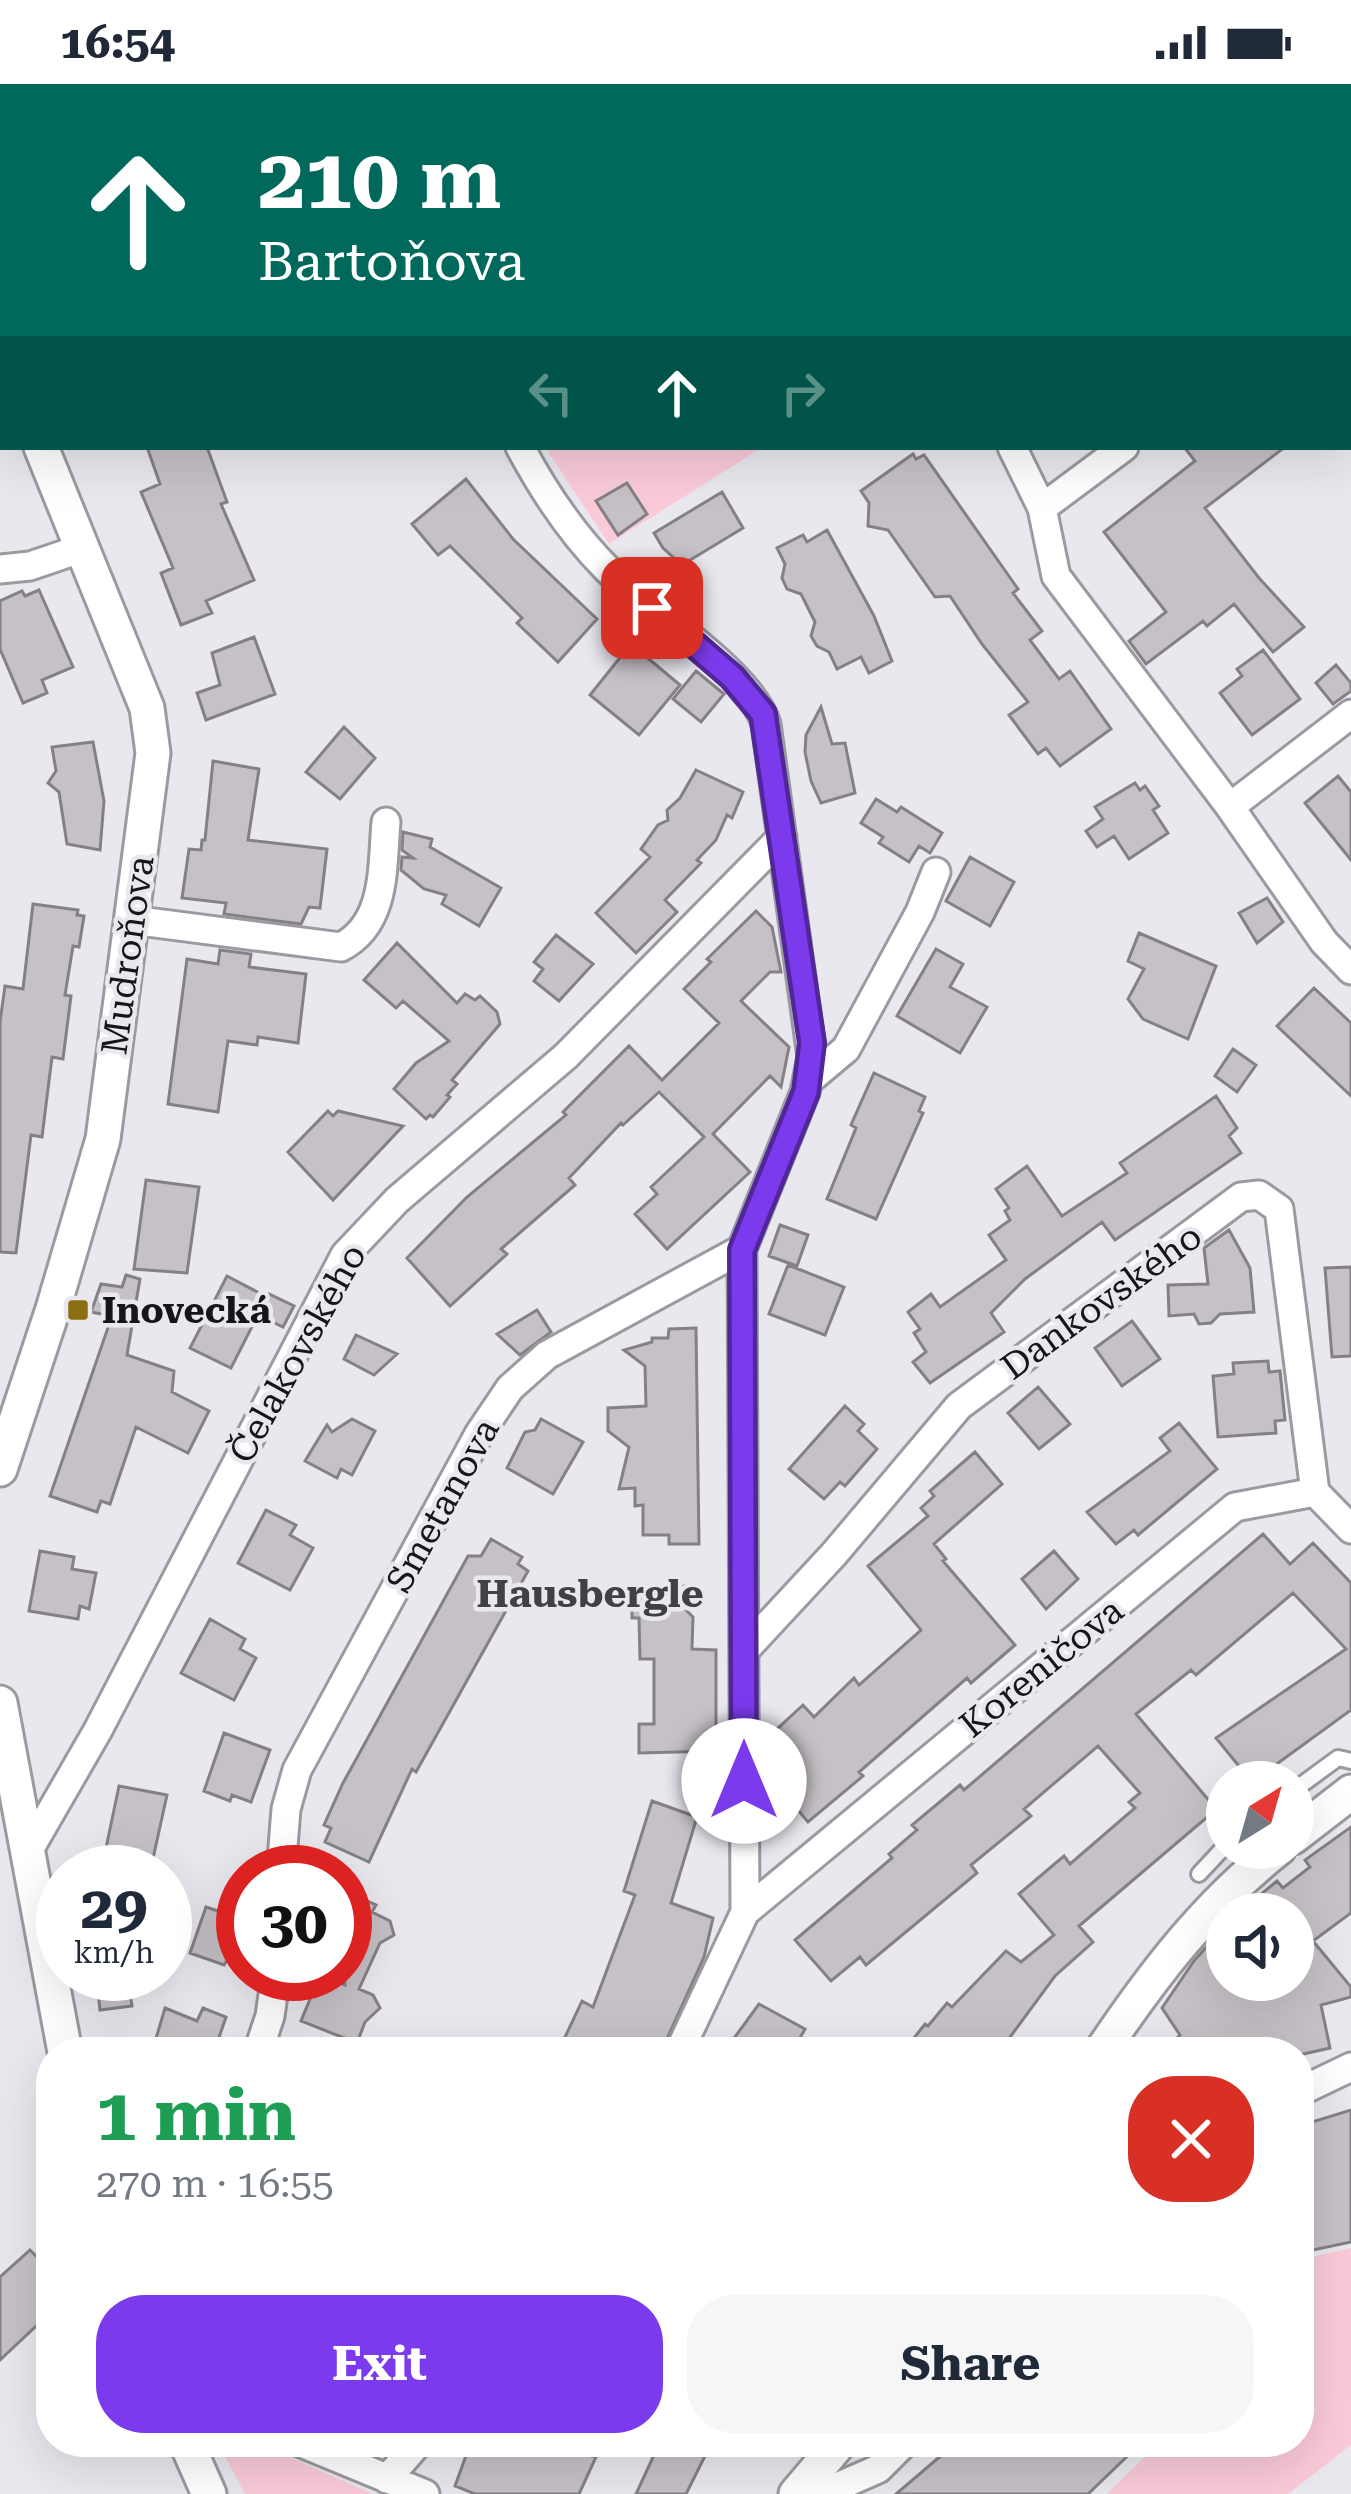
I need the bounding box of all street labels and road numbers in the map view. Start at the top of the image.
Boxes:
street label: Mudroňova [93,852,163,1057]
street label: Dankovského [993,1215,1210,1389]
street label: Čelakovského [220,1236,375,1470]
street label: Smetanova [378,1411,508,1600]
street label: Koreničova [952,1589,1132,1746]

